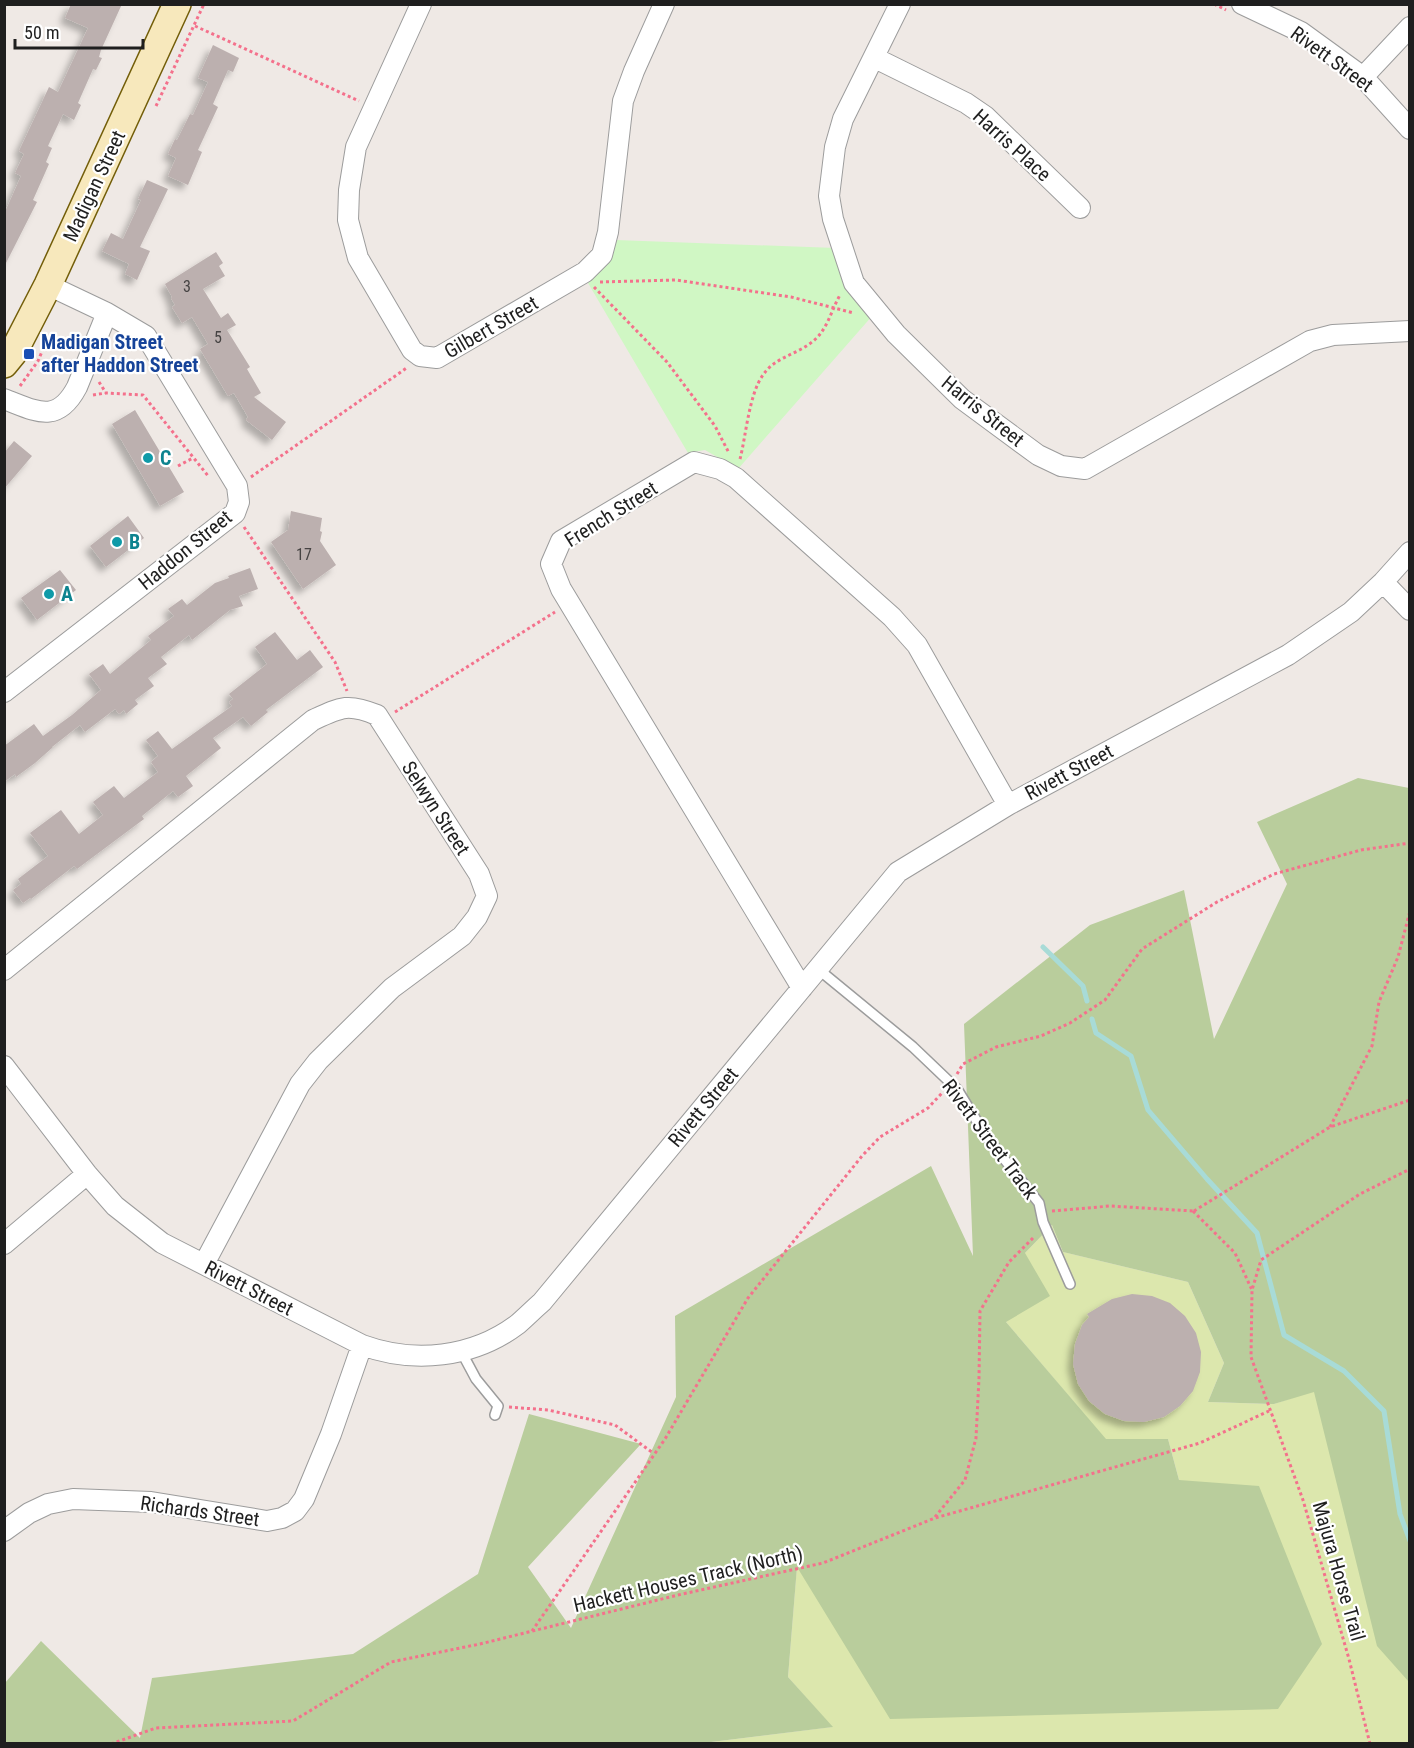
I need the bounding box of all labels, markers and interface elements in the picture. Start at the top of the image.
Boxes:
scale bar [15,12,142,50]
street label: Rivett Street [1286,21,1378,97]
text: 50 m [24,22,59,43]
street label: Harris Place [968,104,1056,186]
street label: Madigan Street [58,127,130,245]
house number: 3 [183,277,191,296]
street label: Gilbert Street [440,291,542,363]
house number: 5 [214,328,222,347]
place label: Madigan Street after Haddon Street [41,330,198,377]
marker: Madigan Street after Haddon Street [22,347,36,361]
street label: Harris Street [937,370,1029,452]
place label: C [160,446,171,470]
marker: C [141,451,155,465]
street label: French Street [560,476,662,552]
street label: Haddon Street [134,505,237,595]
place label: B [129,530,140,554]
marker: B [110,535,124,549]
house number: 17 [296,545,312,564]
place label: A [61,582,73,606]
marker: A [42,587,56,601]
street label: Rivett Street [1021,739,1117,805]
street label: Selwyn Street [397,757,475,859]
street label: Rivett Street [663,1062,743,1152]
street label: Rivett Street Track [937,1074,1043,1204]
street label: Rivett Street [201,1255,297,1321]
street label: Richards Street [139,1491,261,1531]
street label: Majura Horse Trail [1308,1498,1370,1644]
street label: Hackett Houses Track (North) [571,1541,805,1617]

